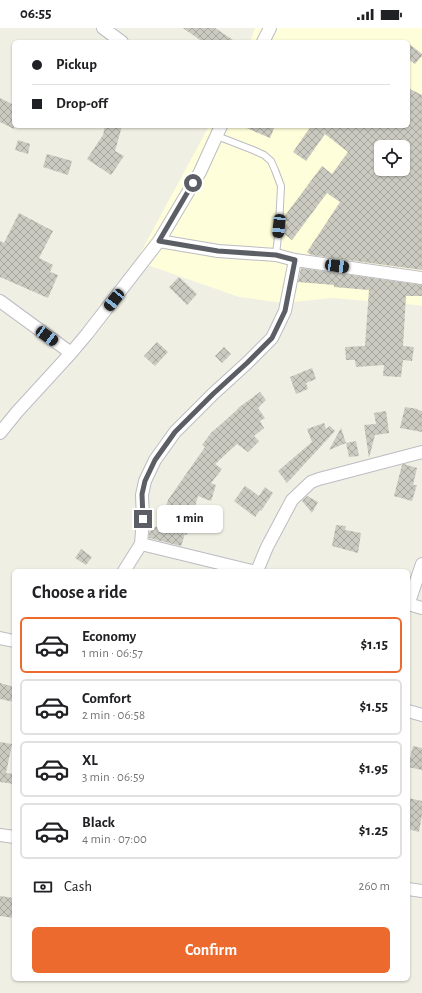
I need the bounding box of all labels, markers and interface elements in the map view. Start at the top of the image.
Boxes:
text: 06:55 [20,6,51,21]
text: Pickup [56,57,97,72]
text: Drop-off [56,96,108,111]
map controls [374,140,410,176]
button: locate [374,140,410,176]
route start [184,174,202,192]
car [272,213,286,239]
car [324,258,350,274]
car [102,287,126,313]
car [34,324,60,348]
callout: 1 min [157,505,223,533]
route end [134,510,152,528]
text: 1 min [176,512,204,525]
text: Choose a ride [32,584,127,602]
icon: car [34,627,70,663]
text: Economy [82,629,136,644]
text: $1.15 [361,637,388,652]
text: 1 min · 06:57 [82,647,143,660]
icon: car [34,689,70,725]
text: Comfort [82,691,131,706]
text: $1.55 [359,699,388,714]
text: 2 min · 06:58 [82,709,145,722]
icon: car [34,751,70,787]
text: XL [82,753,98,768]
text: $1.95 [359,761,388,776]
text: 3 min · 06:59 [82,771,145,784]
icon: car [34,813,70,849]
text: Black [82,815,115,830]
text: $1.25 [359,823,388,838]
text: 4 min · 07:00 [82,833,147,846]
icon: cash [32,876,54,898]
text: Cash [64,879,92,894]
text: 260 m [359,880,390,893]
button: Confirm [32,927,390,973]

